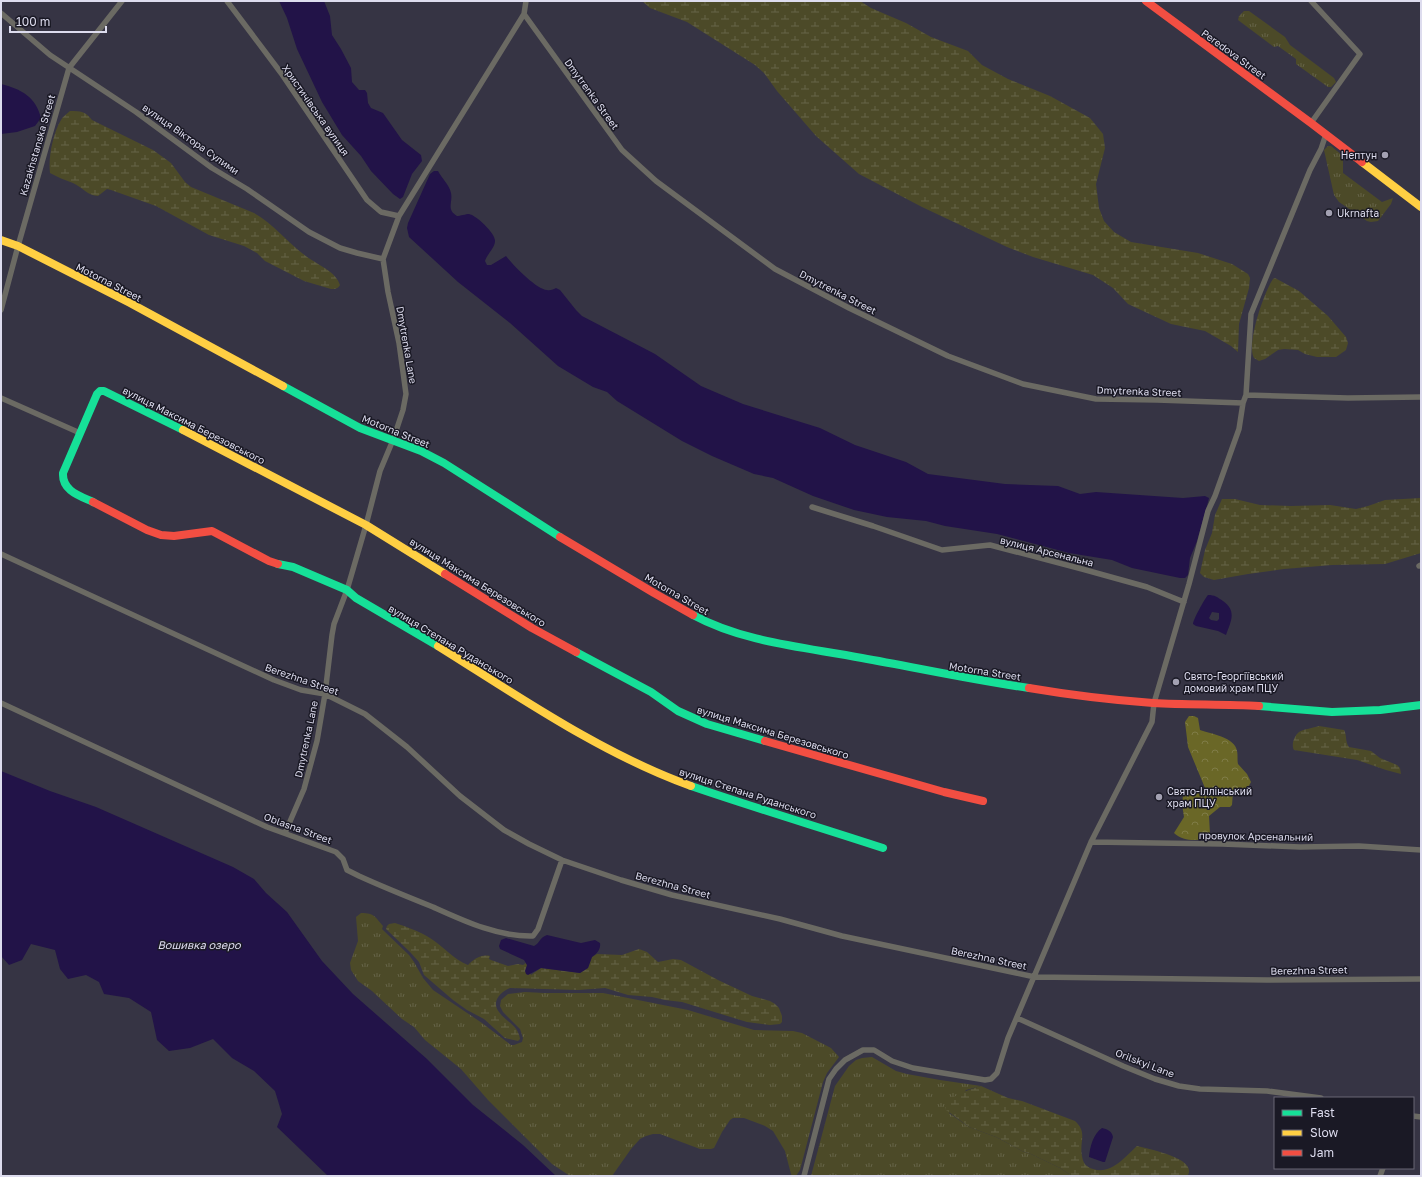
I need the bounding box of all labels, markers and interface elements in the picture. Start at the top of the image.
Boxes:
scale bar [10,8,106,34]
text: 100 m [16,14,50,29]
street label: Peredova Street [1199,27,1269,81]
street label: Dmytrenka Street [562,56,622,132]
street label: Христичівська вулиця [280,62,352,158]
street label: Kazakhstanska Street [17,93,57,197]
street label: вулиця Віктора Сулими [140,101,242,177]
place label: Нептун [1341,149,1377,161]
marker: Нептун [1380,150,1390,160]
place label: Ukrnafta [1337,207,1379,219]
marker: Ukrnafta [1324,208,1334,218]
street label: Motorna Street [74,260,144,304]
street label: Dmytrenka Street [798,267,878,317]
street label: Dmytrenka Lane [394,305,420,385]
street label: вулиця Максима Березовського [121,384,267,466]
street label: Dmytrenka Street [1097,384,1181,398]
street label: Motorna Street [360,412,432,450]
street label: вулиця Арсенальна [999,534,1095,568]
street label: вулиця Максима Березовського [408,535,548,629]
street label: Motorna Street [643,571,711,617]
street label: вулиця Степана Руданського [386,602,516,686]
street label: Motorna Street [948,659,1022,683]
street label: Berezhna Street [264,661,340,697]
place label: Свято-Георгіївський домовий храм ПЦУ [1184,670,1284,694]
marker: Свято-Георгіївський домовий храм ПЦУ [1171,677,1181,687]
street label: Dmytrenka Lane [292,699,320,779]
street label: вулиця Максима Березовського [696,703,850,761]
street label: вулиця Степана Руданського [678,765,818,821]
place label: Свято-Іллінський храм ПЦУ [1167,785,1252,809]
marker: Свято-Іллінський храм ПЦУ [1154,792,1164,802]
street label: Oblasna Street [262,810,334,846]
street label: провулок Арсенальний [1199,829,1313,843]
street label: Berezhna Street [634,869,712,901]
water label: Вошивка озеро [157,938,242,952]
street label: Berezhna Street [950,944,1028,972]
street label: Berezhna Street [1270,963,1348,977]
street label: Orilskyi Lane [1114,1046,1176,1080]
legend [1274,1097,1414,1169]
text: Fast [1310,1105,1335,1120]
text: Slow [1310,1125,1338,1140]
text: Jam [1310,1145,1334,1160]

